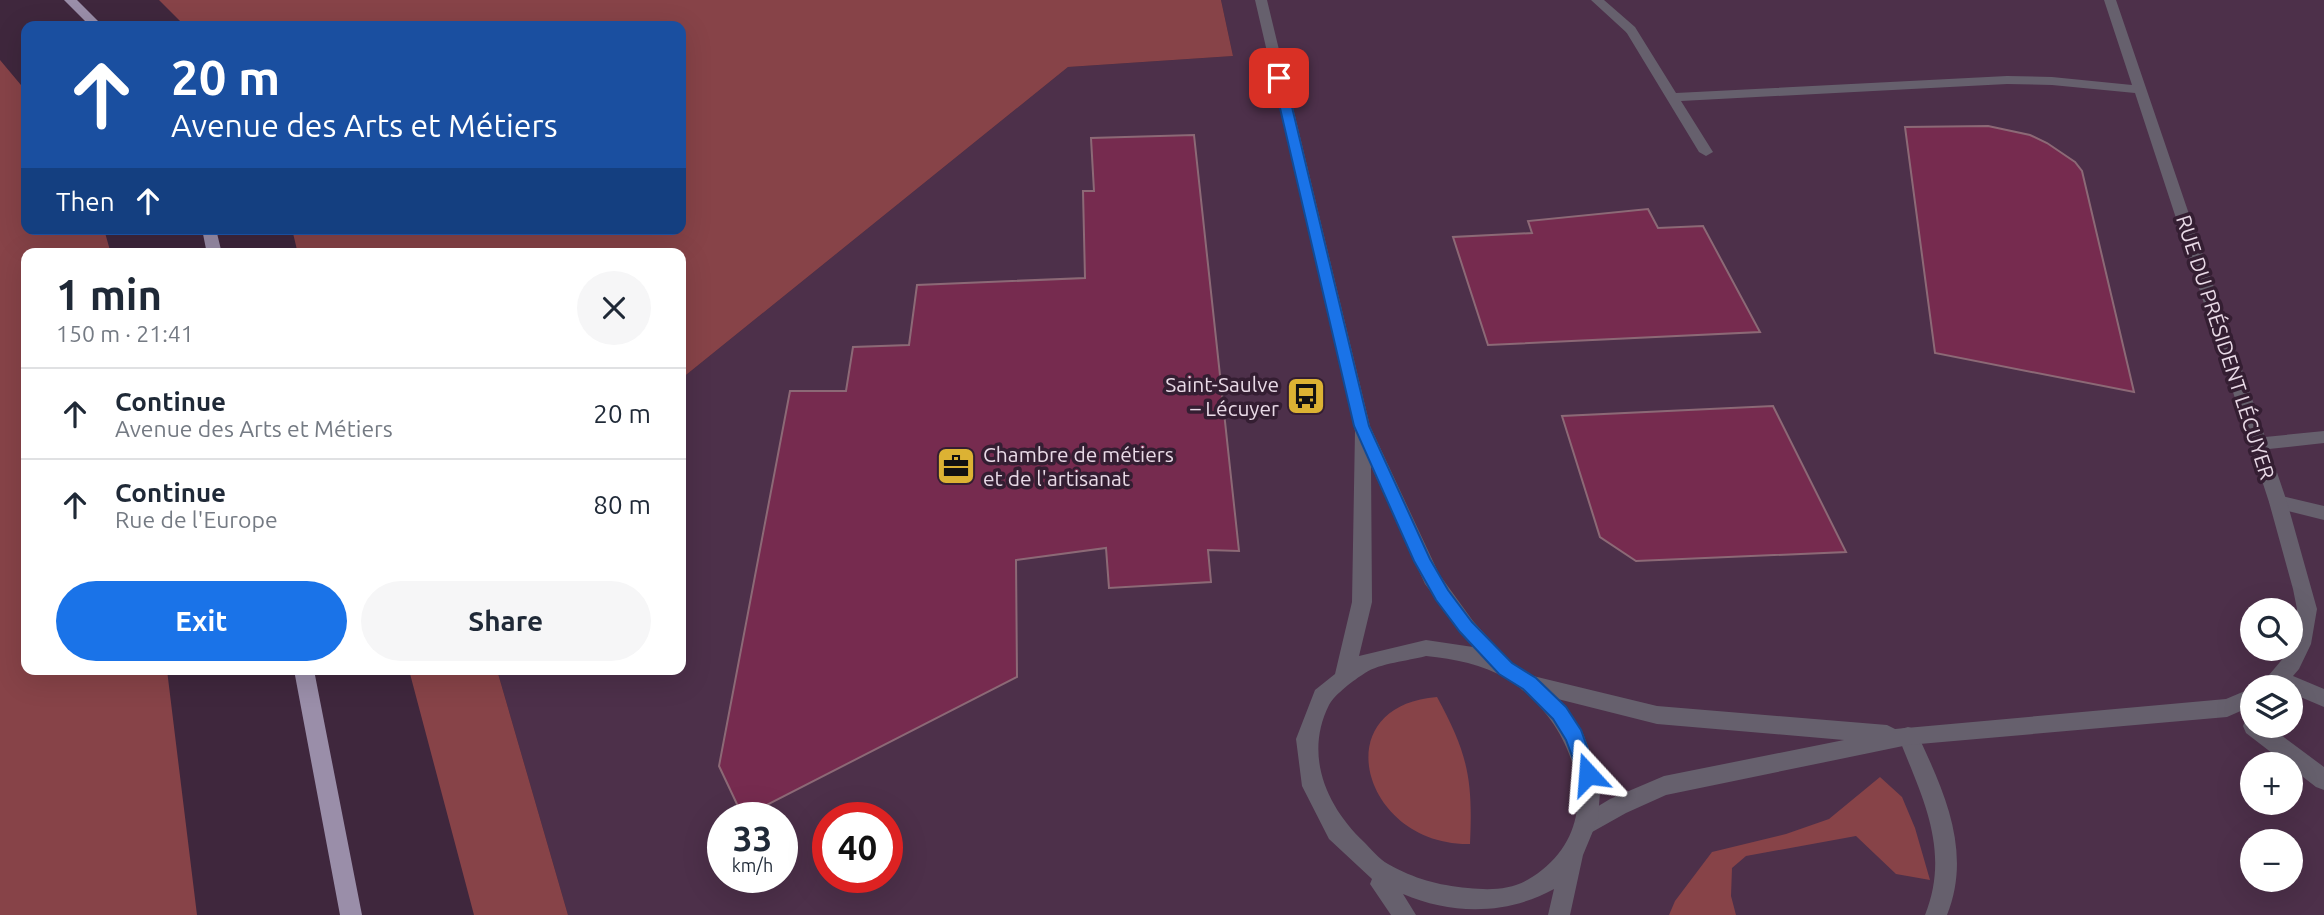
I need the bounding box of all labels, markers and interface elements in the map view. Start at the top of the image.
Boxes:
pin [1249,48,1309,108]
icon: ahead [56,49,147,140]
text: 20 m [171,49,280,104]
icon: arrive [1260,59,1298,97]
text: Avenue des Arts et Métiers [171,107,558,143]
icon: ahead [129,182,167,220]
text: Then [56,187,115,216]
street label: RUE DU PRÉSIDENT LÉCUYER [2172,212,2280,482]
text: 1 min [56,271,162,318]
button: close [577,271,651,345]
text: 150 m · 21:41 [56,321,194,346]
place label: Saint-Saulve – Lécuyer [1165,372,1279,420]
bus stop icon: Saint-Saulve – Lécuyer [1285,375,1327,417]
text: Continue [115,387,226,416]
icon: ahead [56,395,94,433]
text: 20 m [593,399,651,428]
text: Avenue des Arts et Métiers [115,416,393,441]
place label: Chambre de métiers et de l'artisanat [983,442,1174,490]
office icon: Chambre de métiers et de l'artisanat [935,445,977,487]
text: Continue [115,478,226,507]
icon: ahead [56,486,94,524]
text: 80 m [593,490,651,519]
text: Rue de l'Europe [115,507,278,532]
button: Exit [56,581,347,661]
button: Share [361,581,651,661]
map controls [2240,598,2303,892]
button: search [2240,598,2303,661]
button: layers [2240,675,2303,738]
position arrow [1551,737,1625,811]
button: + [2240,752,2303,815]
speed limit sign: 40 [812,802,903,893]
text: 33 [733,818,772,858]
button: − [2240,829,2303,892]
text: km/h [732,855,773,875]

